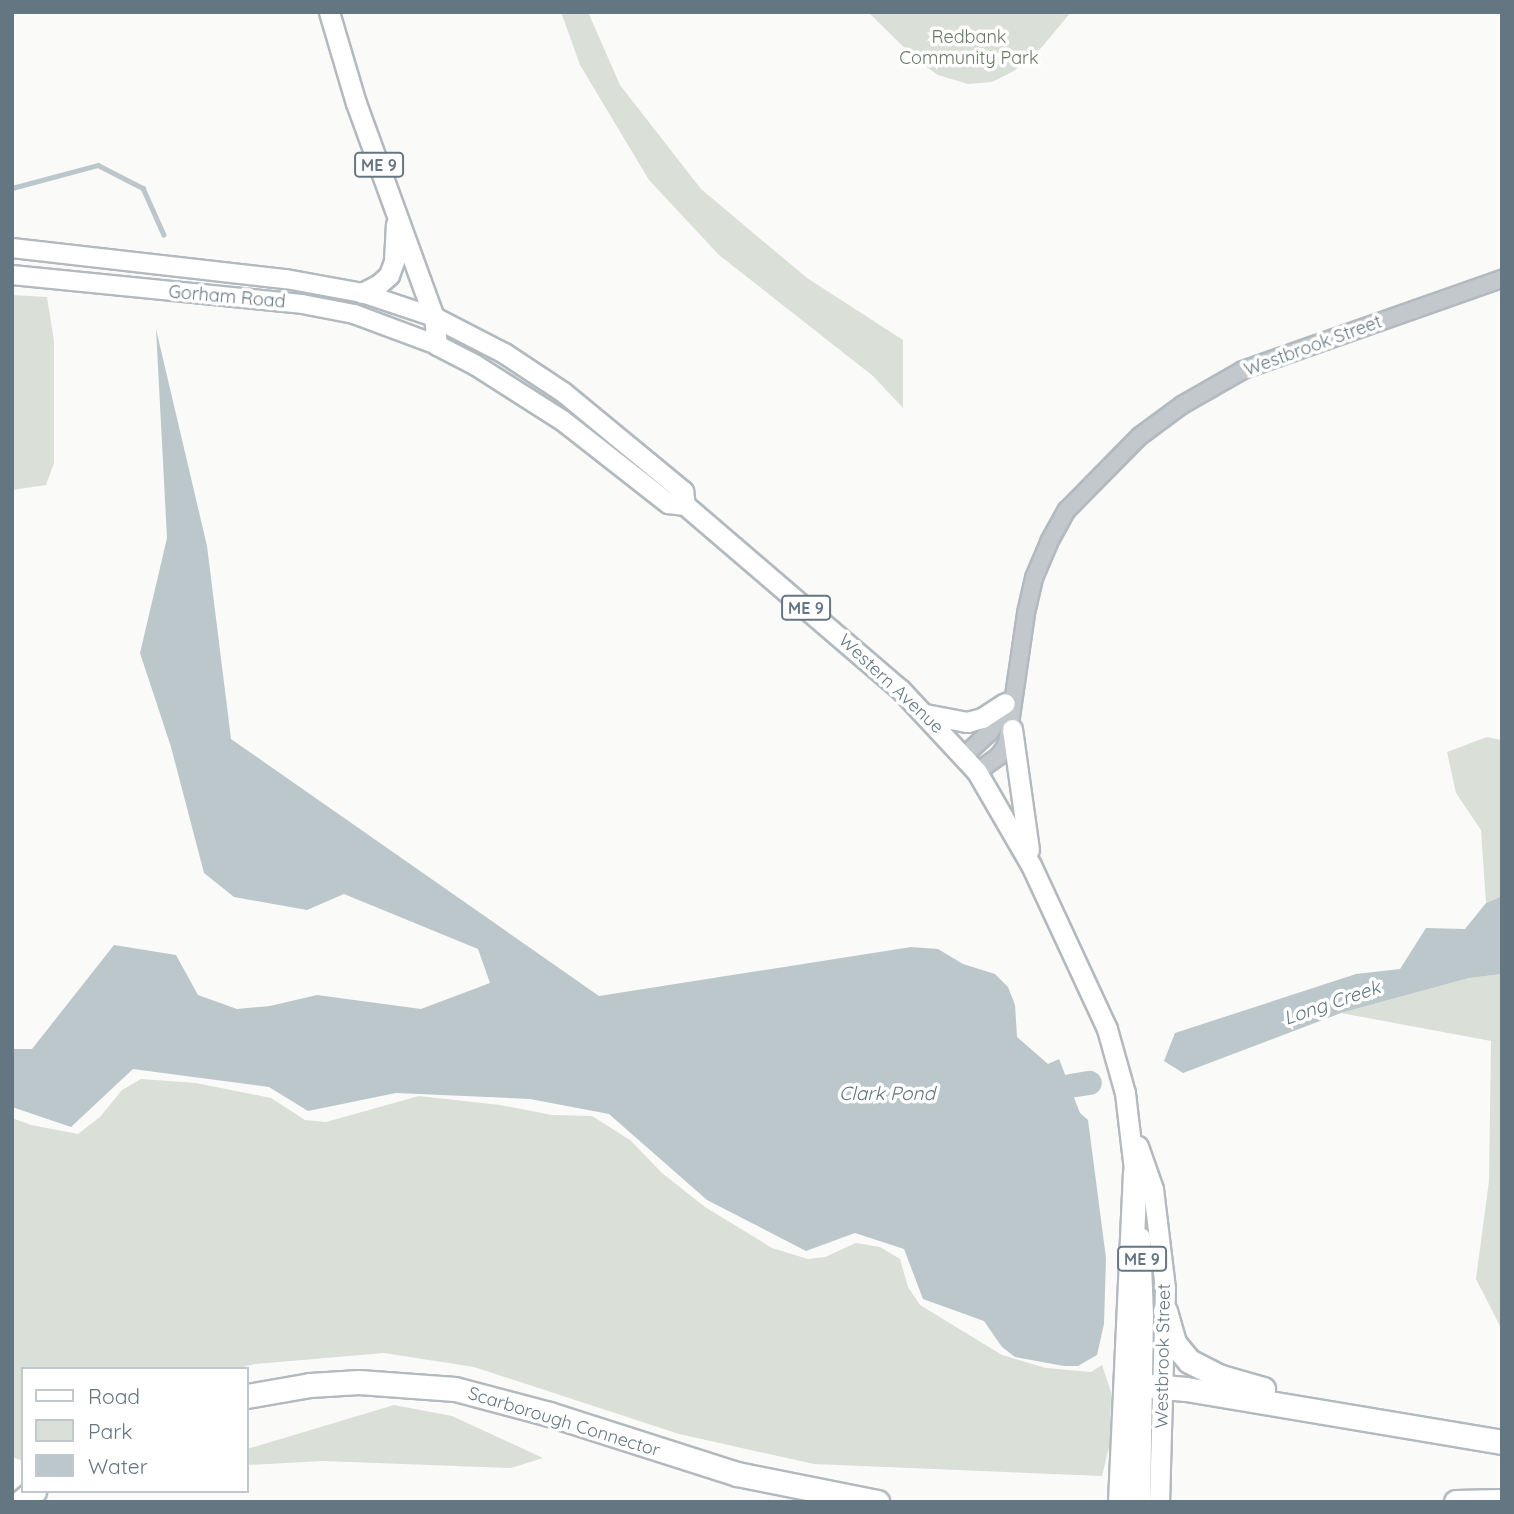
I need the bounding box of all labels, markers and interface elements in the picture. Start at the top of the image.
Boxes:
park label: Redbank Community Park [899,27,1039,70]
road number: ME 9 [353,153,405,178]
street label: Gorham Road [168,281,286,313]
street label: Westbrook Street [1241,311,1385,381]
road number: ME 9 [780,596,832,621]
street label: Western Avenue [834,630,948,738]
water label: Long Creek [1281,976,1383,1030]
water label: Clark Pond [839,1083,935,1105]
road number: ME 9 [1116,1246,1168,1272]
street label: Westbrook Street [1151,1283,1175,1429]
legend [21,1367,248,1493]
street label: Scarborough Connector [465,1382,663,1462]
text: Road [88,1383,140,1409]
text: Park [88,1418,132,1444]
text: Water [88,1453,148,1479]

